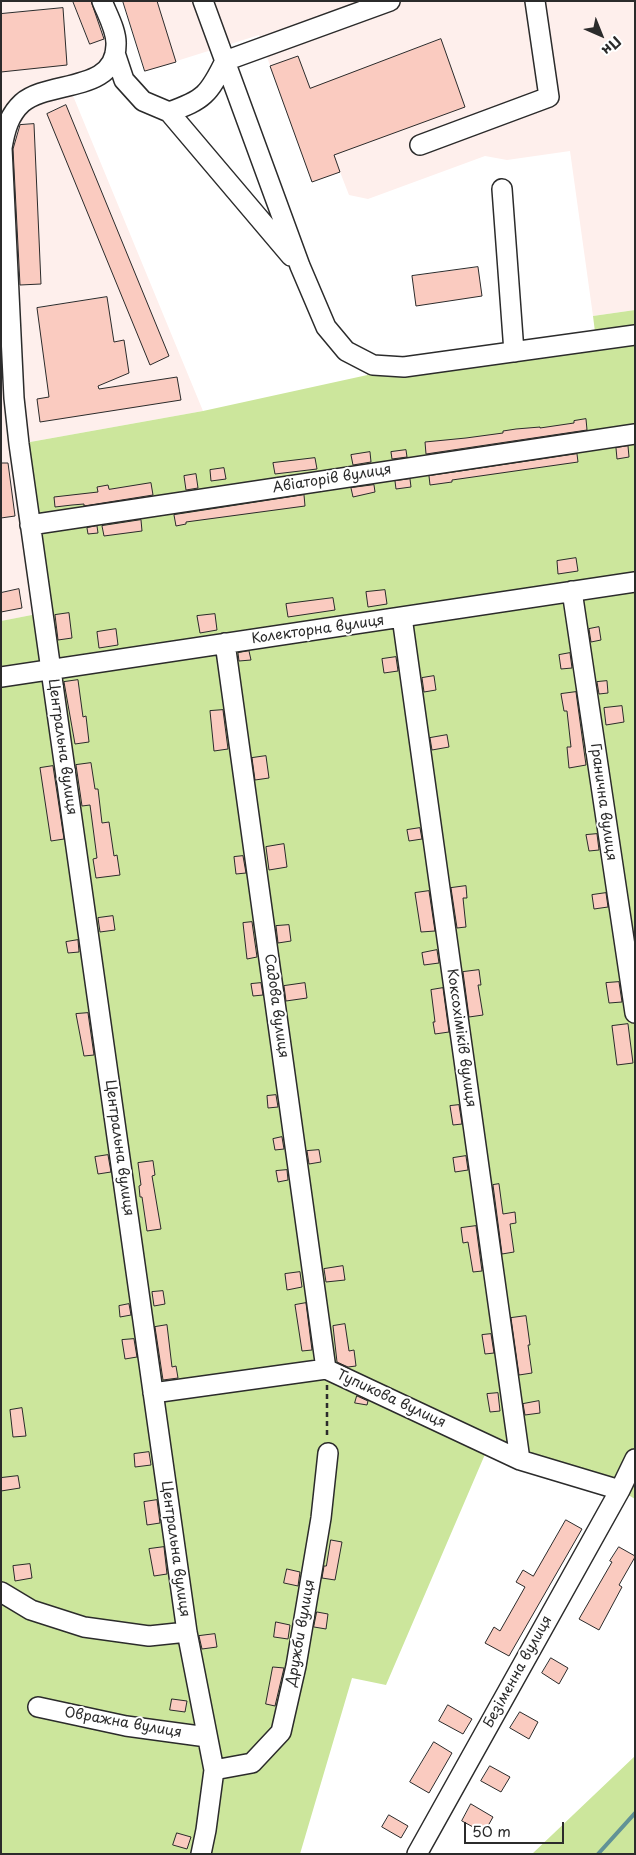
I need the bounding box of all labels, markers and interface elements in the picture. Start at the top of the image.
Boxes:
north arrow [576,10,626,60]
text: Пн [597,32,626,61]
street label: Авіаторів вулиця [271,461,393,497]
street label: Колекторна вулиця [251,612,385,648]
street label: Центральна вулиця [44,678,80,816]
street label: Гранична вулиця [586,742,620,862]
street label: Садова вулиця [260,953,292,1059]
street label: Коксохіміків вулиця [443,968,479,1108]
street label: Центральна вулиця [101,1079,137,1217]
street label: Тупикова вулиця [334,1366,448,1432]
street label: Центральна вулиця [157,1480,193,1618]
street label: Дружби вулиця [283,1578,319,1688]
street label: Безіменна вулиця [480,1613,556,1731]
street label: Овражна вулиця [63,1704,183,1742]
scale bar [466,1812,566,1844]
text: 50 m [472,1819,511,1842]

